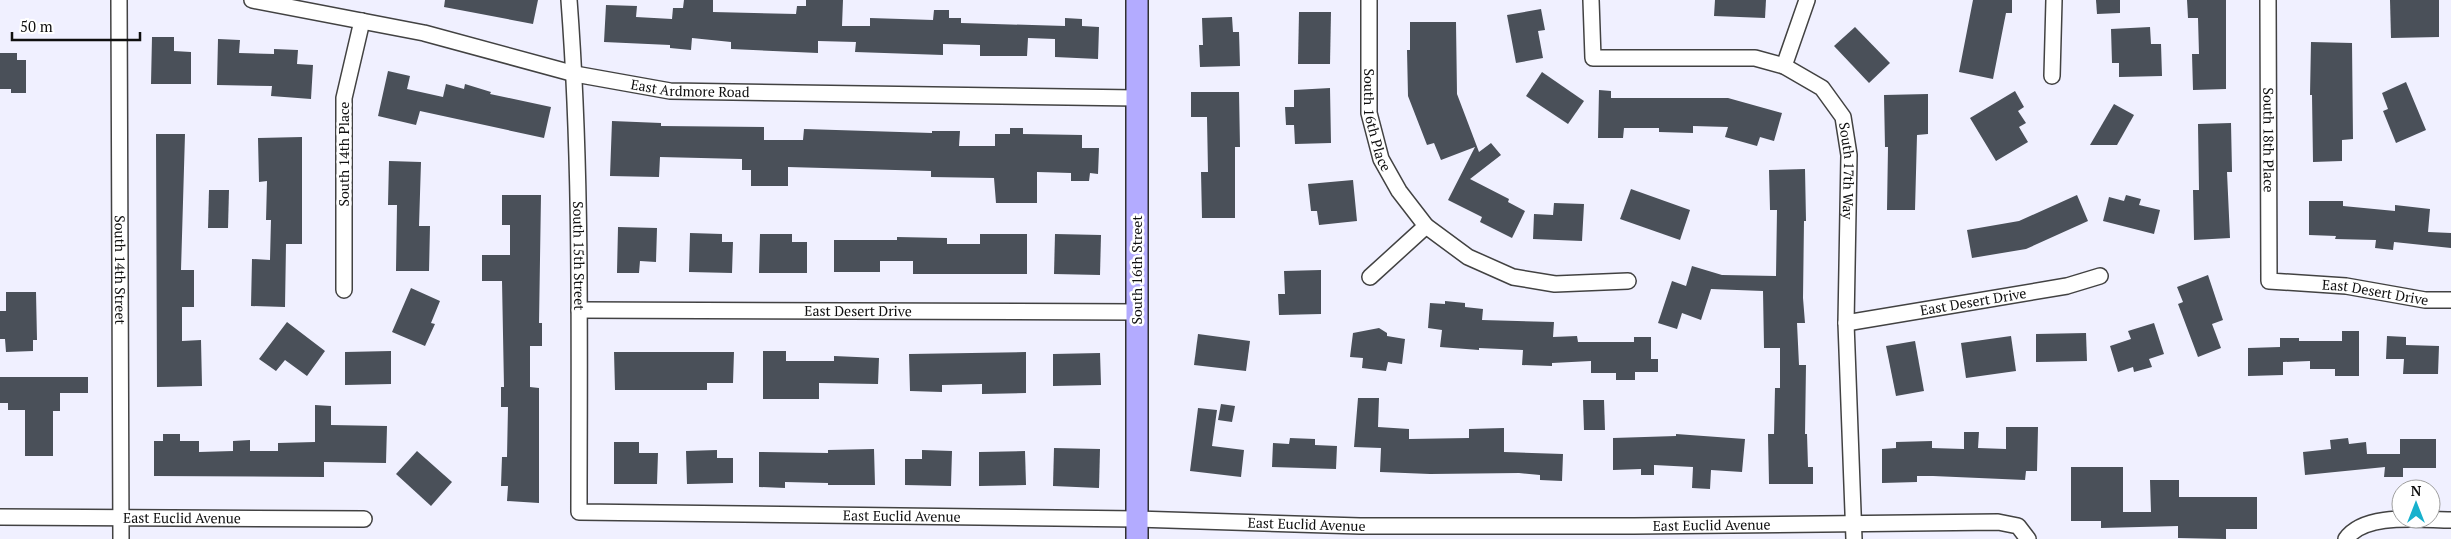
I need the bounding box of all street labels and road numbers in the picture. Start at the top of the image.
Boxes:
street label: South 16th Place [1360,69,1396,175]
street label: East Ardmore Road [629,74,750,101]
street label: South 18th Place [2259,88,2279,192]
street label: South 14th Place [334,102,353,206]
street label: South 17th Way [1835,121,1859,221]
street label: South 15th Street [569,201,589,311]
street label: South 14th Street [111,215,130,325]
street label: South 16th Street [1127,215,1146,325]
street label: East Desert Drive [2322,274,2430,309]
street label: East Desert Drive [1919,283,2028,319]
street label: East Desert Drive [804,301,912,320]
street label: East Euclid Avenue [843,505,961,526]
street label: East Euclid Avenue [123,508,241,527]
street label: East Euclid Avenue [1247,512,1366,535]
street label: East Euclid Avenue [1653,515,1771,535]

